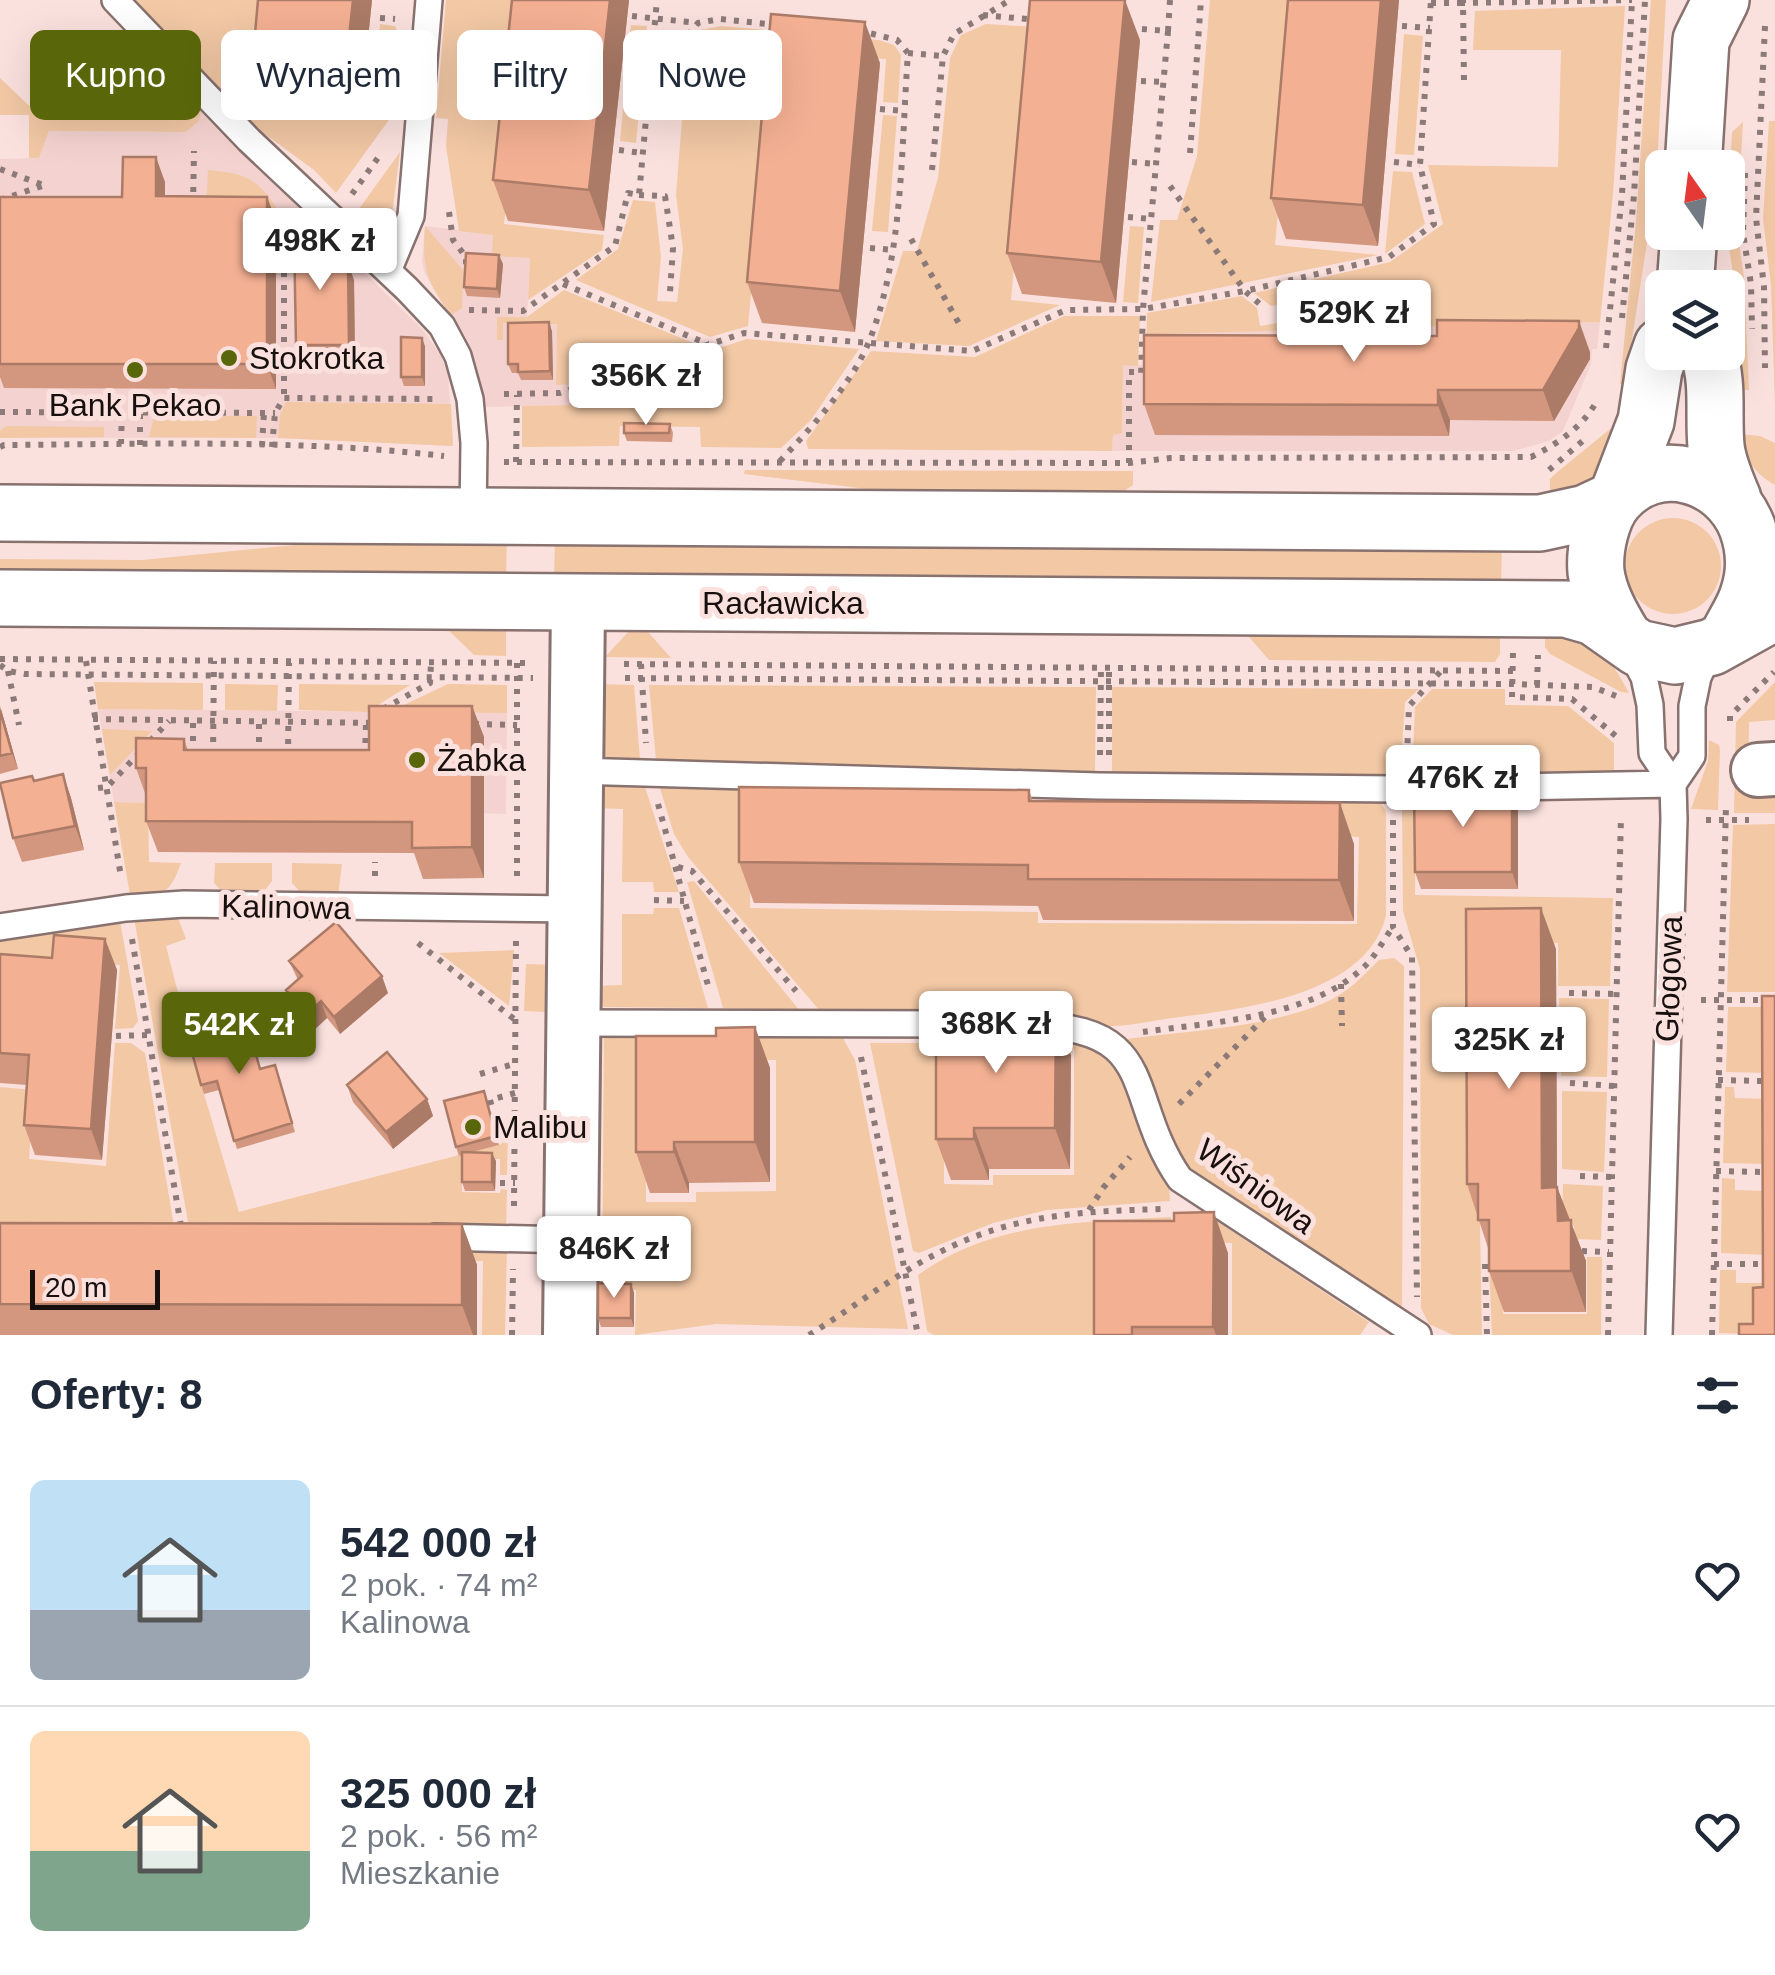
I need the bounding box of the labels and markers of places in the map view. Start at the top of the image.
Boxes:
pin: 498K zł [228,208,412,293]
pin: 529K zł [1262,280,1446,365]
place label: Stokrotka [249,340,384,376]
pin: 356K zł [554,343,738,428]
marker: Stokrotka [218,347,240,369]
marker: Bank Pekao [124,359,146,381]
place label: Bank Pekao [49,387,221,423]
place label: Żabka [437,742,526,778]
pin: 476K zł [1371,745,1555,830]
marker: Żabka [406,749,428,771]
pin: 368K zł [904,991,1088,1076]
pin: 542K zł [147,992,331,1077]
pin: 325K zł [1417,1007,1601,1092]
place label: Malibu [493,1109,587,1145]
marker: Malibu [462,1116,484,1138]
pin: 846K zł [522,1216,706,1301]

